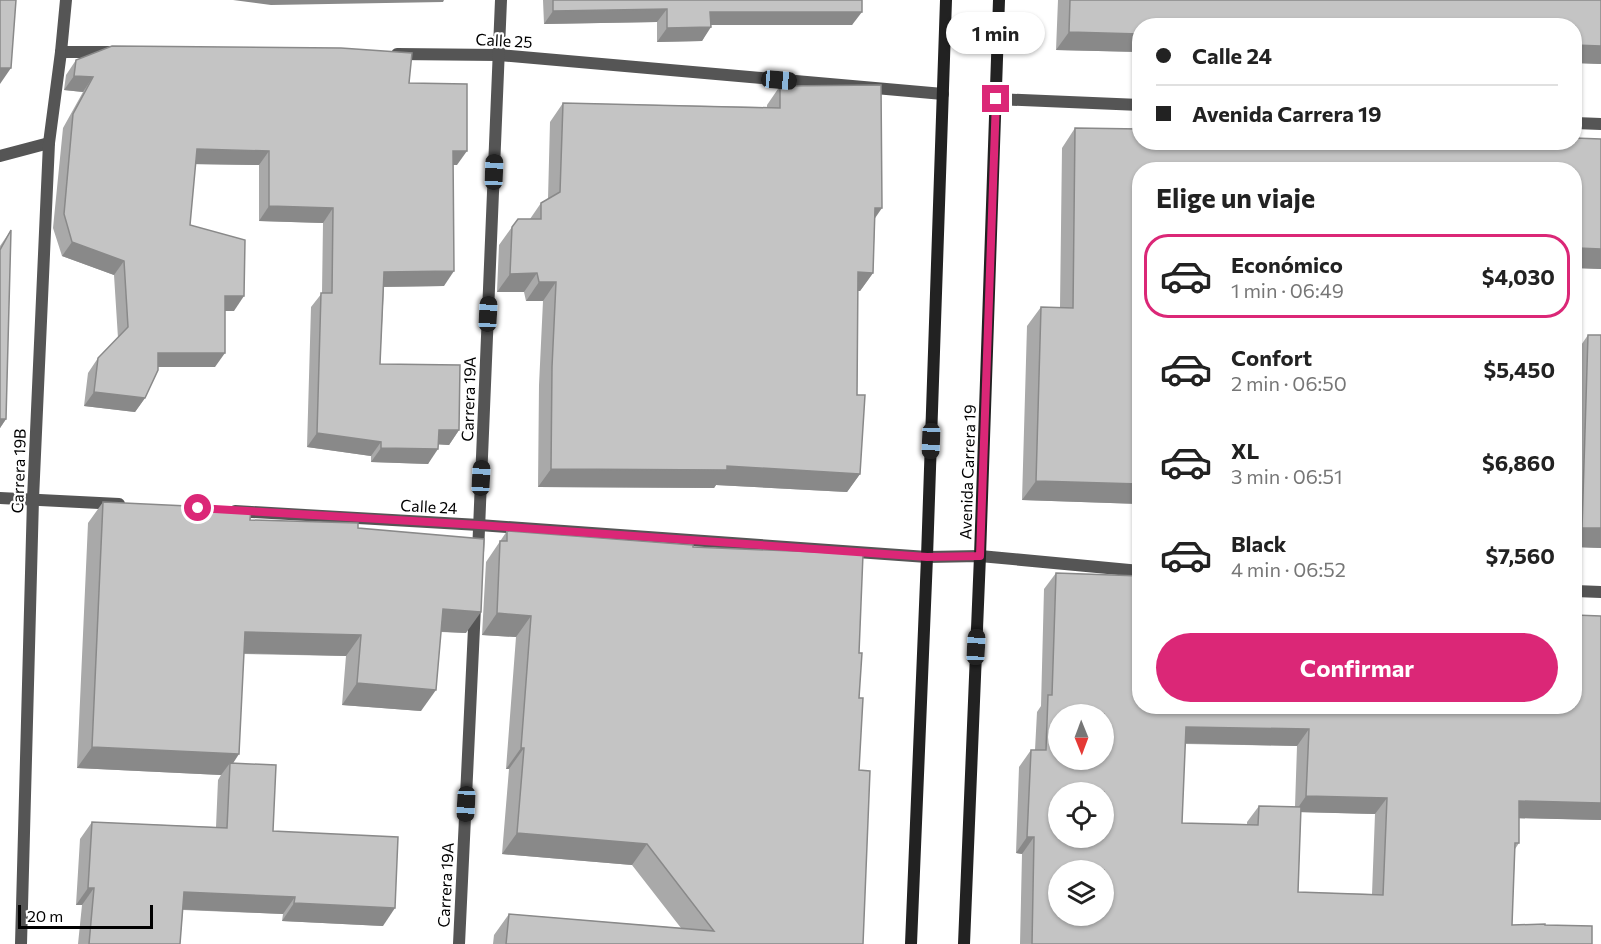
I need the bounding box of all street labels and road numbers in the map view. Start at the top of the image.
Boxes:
street label: Calle 25 [475,29,533,51]
street label: Carrera 19A [457,356,479,442]
street label: Avenida Carrera 19 [955,404,979,540]
street label: Carrera 19B [7,428,29,514]
street label: Calle 24 [400,495,458,517]
street label: Carrera 19A [433,842,457,928]

